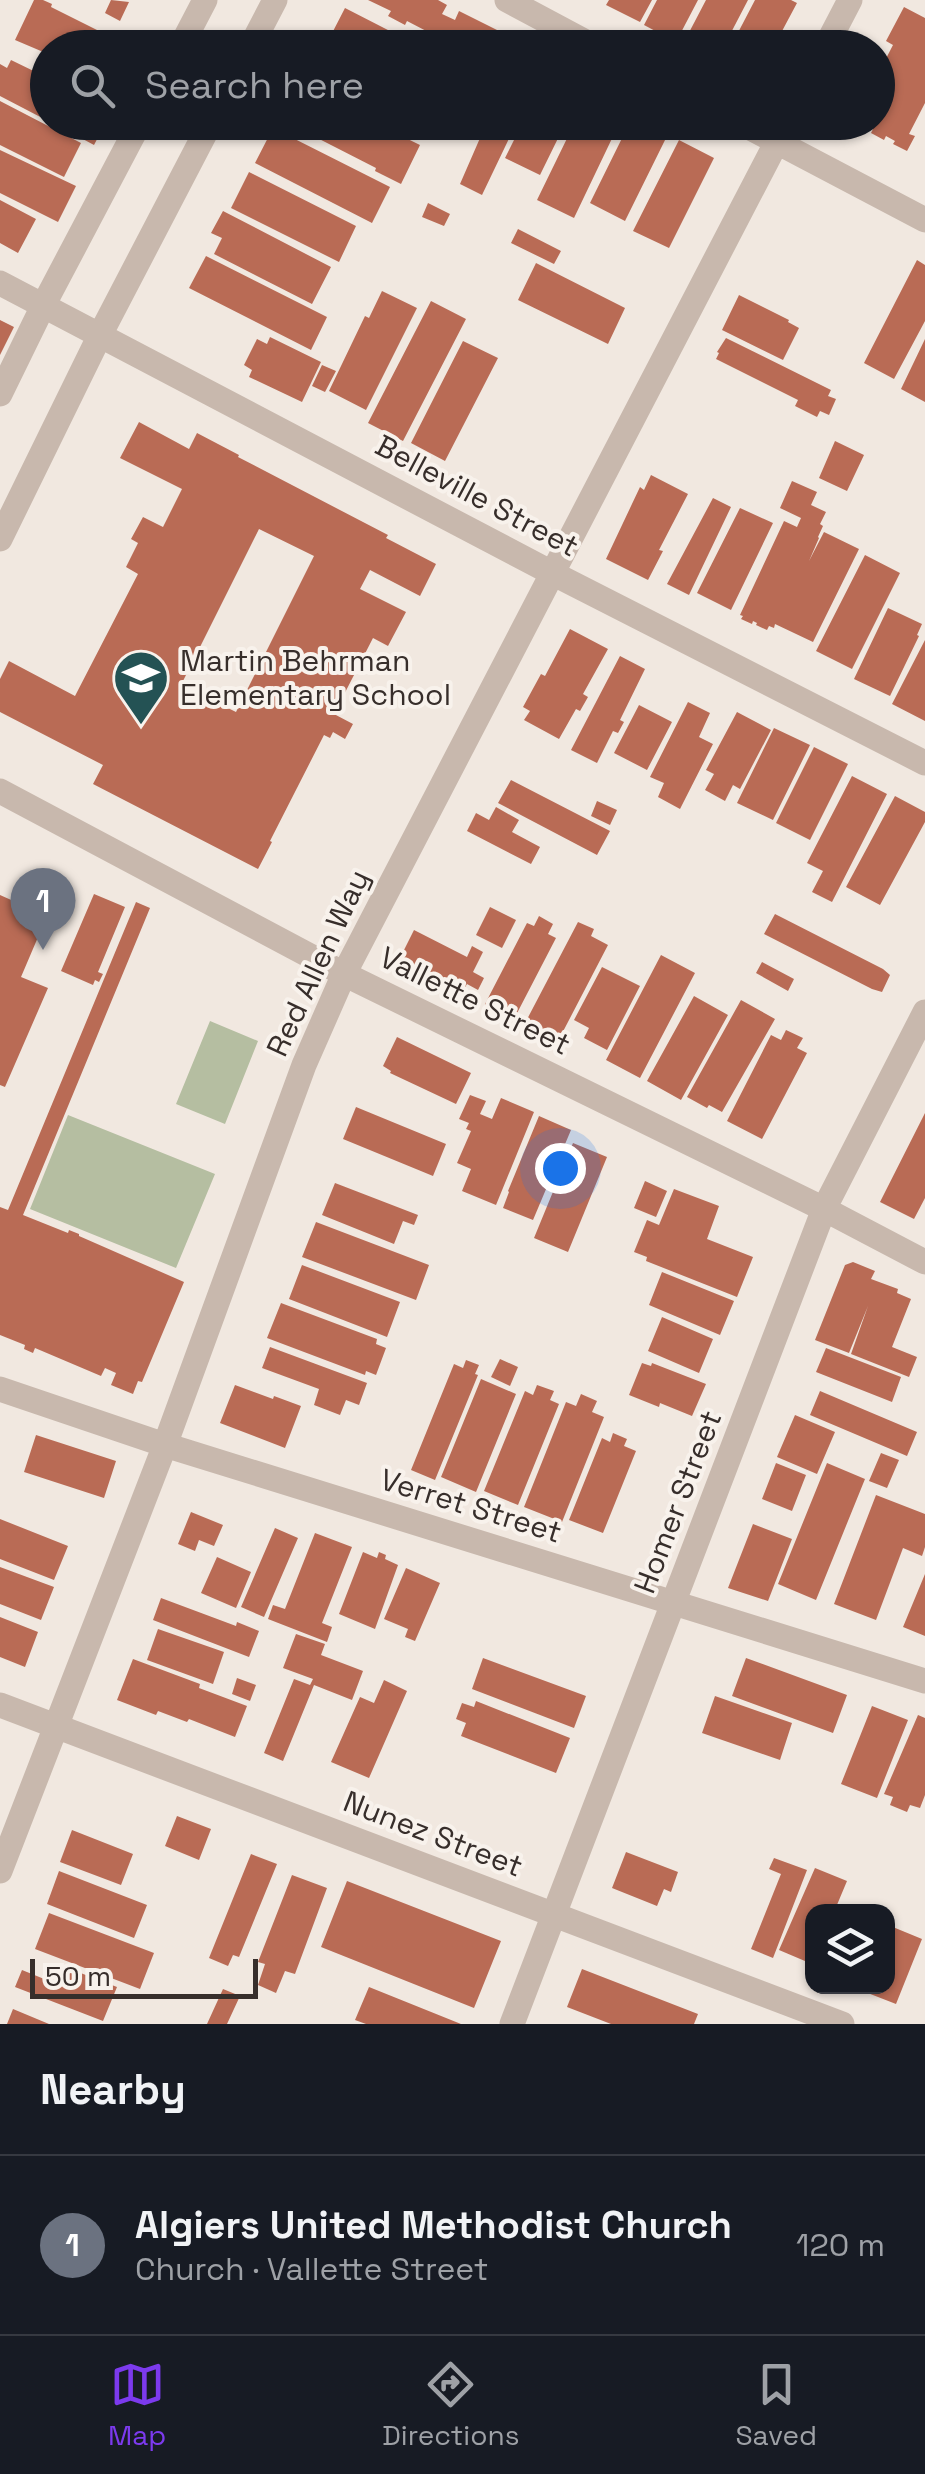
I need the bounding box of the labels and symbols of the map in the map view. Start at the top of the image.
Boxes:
street label: Belleville Street [369,426,586,566]
place label: Martin Behrman Elementary School [180,641,451,714]
school or university icon: Martin Behrman Elementary School [111,648,171,727]
street label: Red Allen Way [257,863,378,1062]
pin: 1 [10,868,76,950]
street label: Vallette Street [373,937,577,1064]
your location [535,1143,586,1194]
street label: Homer Street [625,1405,730,1599]
street label: Verret Street [376,1459,567,1552]
street label: Nunez Street [338,1781,528,1886]
scale bar [30,1954,258,1998]

